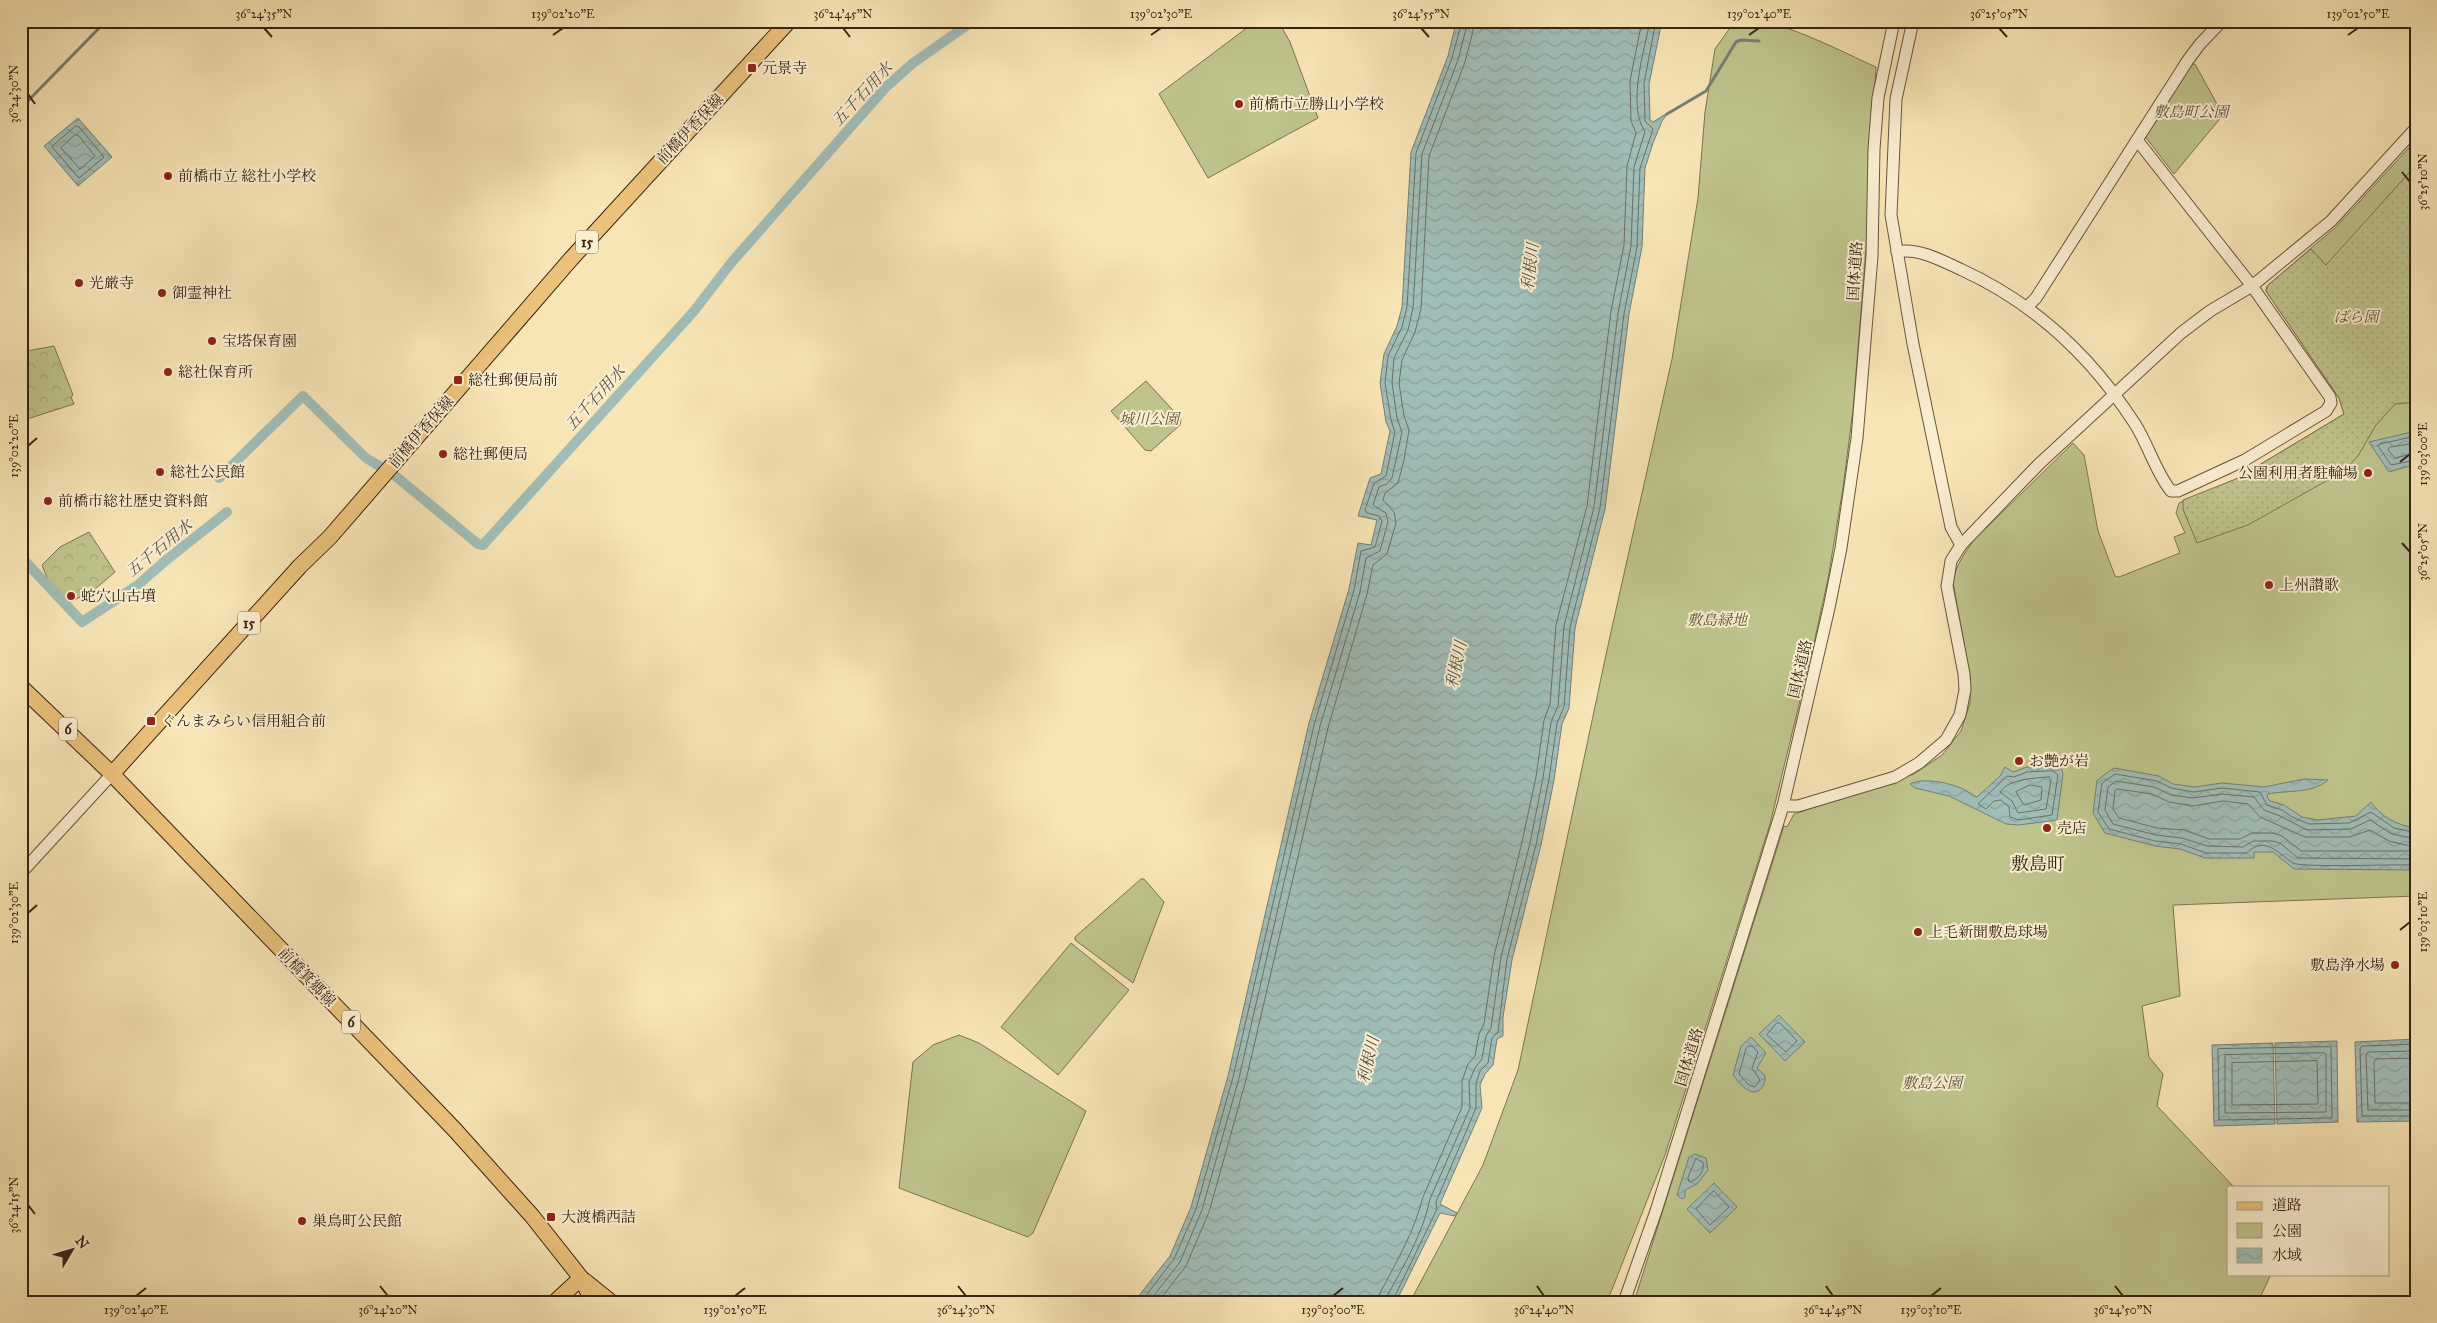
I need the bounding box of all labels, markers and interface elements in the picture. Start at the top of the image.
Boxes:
text: 36°24'35"N [235,7,293,21]
text: 139°02'20"E [531,7,595,21]
text: 36°24'45"N [814,7,872,21]
text: 139°02'30"E [1130,7,1192,21]
text: 36°24'55"N [1392,7,1450,21]
text: 139°02'40"E [1727,7,1791,21]
text: 36°25'05"N [1970,7,2028,21]
text: 139°02'50"E [2327,7,2390,21]
water label: 五千石用水 [828,57,898,130]
place label: 元景寺 [762,59,807,77]
marker: 元景寺 [746,62,758,74]
text: 36°24'30"N [7,65,21,123]
street label: 前橋伊香保線 [653,90,727,168]
place label: 前橋市立勝山小学校 [1249,95,1384,113]
marker: 前橋市立勝山小学校 [1233,98,1245,110]
park label: 敷島町公園 [2153,103,2231,121]
text: 36°25'10"N [2416,153,2430,211]
place label: 前橋市立 総社小学校 [178,167,316,185]
marker: 前橋市立 総社小学校 [162,170,174,182]
road number: 15 [576,230,598,253]
water label: 利根川 [1518,240,1543,292]
street label: 国体道路 [1844,240,1866,302]
place label: 光厳寺 [89,274,134,292]
marker: 光厳寺 [73,277,85,289]
place label: 御霊神社 [172,284,232,302]
marker: 御霊神社 [156,287,168,299]
park label: ばら園 [2333,308,2381,326]
place label: 宝塔保育園 [222,332,297,350]
marker: 宝塔保育園 [206,335,218,347]
water label: 五千石用水 [561,360,630,434]
place label: 総社保育所 [178,363,253,381]
marker: 総社保育所 [162,366,174,378]
place label: 総社郵便局前 [468,371,558,389]
marker: 総社郵便局前 [452,374,464,386]
street label: 前橋伊香保線 [385,392,457,472]
park label: 城川公園 [1119,410,1182,428]
text: 139°02'20"E [7,414,21,478]
text: 139°03'00"E [2416,422,2430,486]
place label: 総社郵便局 [453,445,528,463]
marker: 総社郵便局 [437,448,449,460]
place label: 総社公民館 [170,463,245,481]
place label: 公園利用者駐輪場 [2238,464,2358,482]
marker: 総社公民館 [154,466,166,478]
marker: 公園利用者駐輪場 [2362,467,2374,479]
place label: 前橋市総社歴史資料館 [58,492,208,510]
marker: 前橋市総社歴史資料館 [42,495,54,507]
water label: 五千石用水 [122,514,198,581]
text: 36°25'05"N [2416,523,2430,581]
place label: 上州讃歌 [2279,576,2339,594]
marker: 上州讃歌 [2263,579,2275,591]
place label: 蛇穴山古墳 [81,587,156,605]
marker: 蛇穴山古墳 [65,590,77,602]
park label: 敷島緑地 [1687,611,1749,629]
road number: 15 [238,612,260,634]
water label: 利根川 [1442,638,1471,690]
street label: 国体道路 [1784,638,1816,700]
place label: ぐんまみらい信用組合前 [161,712,326,730]
marker: ぐんまみらい信用組合前 [145,715,157,727]
road number: 6 [59,718,77,741]
place label: お艶が岩 [2029,752,2089,770]
marker: お艶が岩 [2013,755,2025,767]
place label: 売店 [2057,819,2087,837]
marker: 売店 [2041,822,2053,834]
district label: 敷島町 [2011,853,2065,875]
text: 139°02'30"E [7,882,21,944]
text: 139°03'10"E [2416,891,2430,952]
place label: 上毛新聞敷島球場 [1928,923,2048,941]
marker: 上毛新聞敷島球場 [1912,926,1924,938]
street label: 前橋箕郷線 [274,944,340,1010]
place label: 敷島浄水場 [2310,956,2385,974]
marker: 敷島浄水場 [2389,959,2401,971]
road number: 6 [342,1010,360,1034]
street label: 国体道路 [1672,1026,1706,1088]
water label: 利根川 [1353,1033,1383,1086]
park label: 敷島公園 [1902,1074,1965,1092]
text: 36°24'15"N [7,1177,21,1233]
legend [2227,1186,2390,1276]
text: 道路 [2272,1196,2302,1214]
place label: 大渡橋西詰 [561,1208,636,1226]
marker: 大渡橋西詰 [545,1211,557,1223]
place label: 巣鳥町公民館 [312,1212,402,1230]
marker: 巣鳥町公民館 [296,1215,308,1227]
text: 公園 [2272,1222,2302,1240]
north arrow [48,1226,98,1276]
text: N [71,1232,92,1252]
text: 水域 [2272,1246,2302,1264]
text: 139°02'40"E [104,1303,168,1317]
text: 36°24'20"N [358,1303,418,1317]
text: 139°02'50"E [704,1303,767,1317]
text: 36°24'30"N [937,1303,995,1317]
text: 139°03'00"E [1301,1303,1365,1317]
text: 36°24'40"N [1514,1303,1574,1317]
text: 36°24'45"N [1804,1303,1862,1317]
text: 139°03'10"E [1901,1303,1962,1317]
text: 36°24'50"N [2093,1303,2153,1317]

